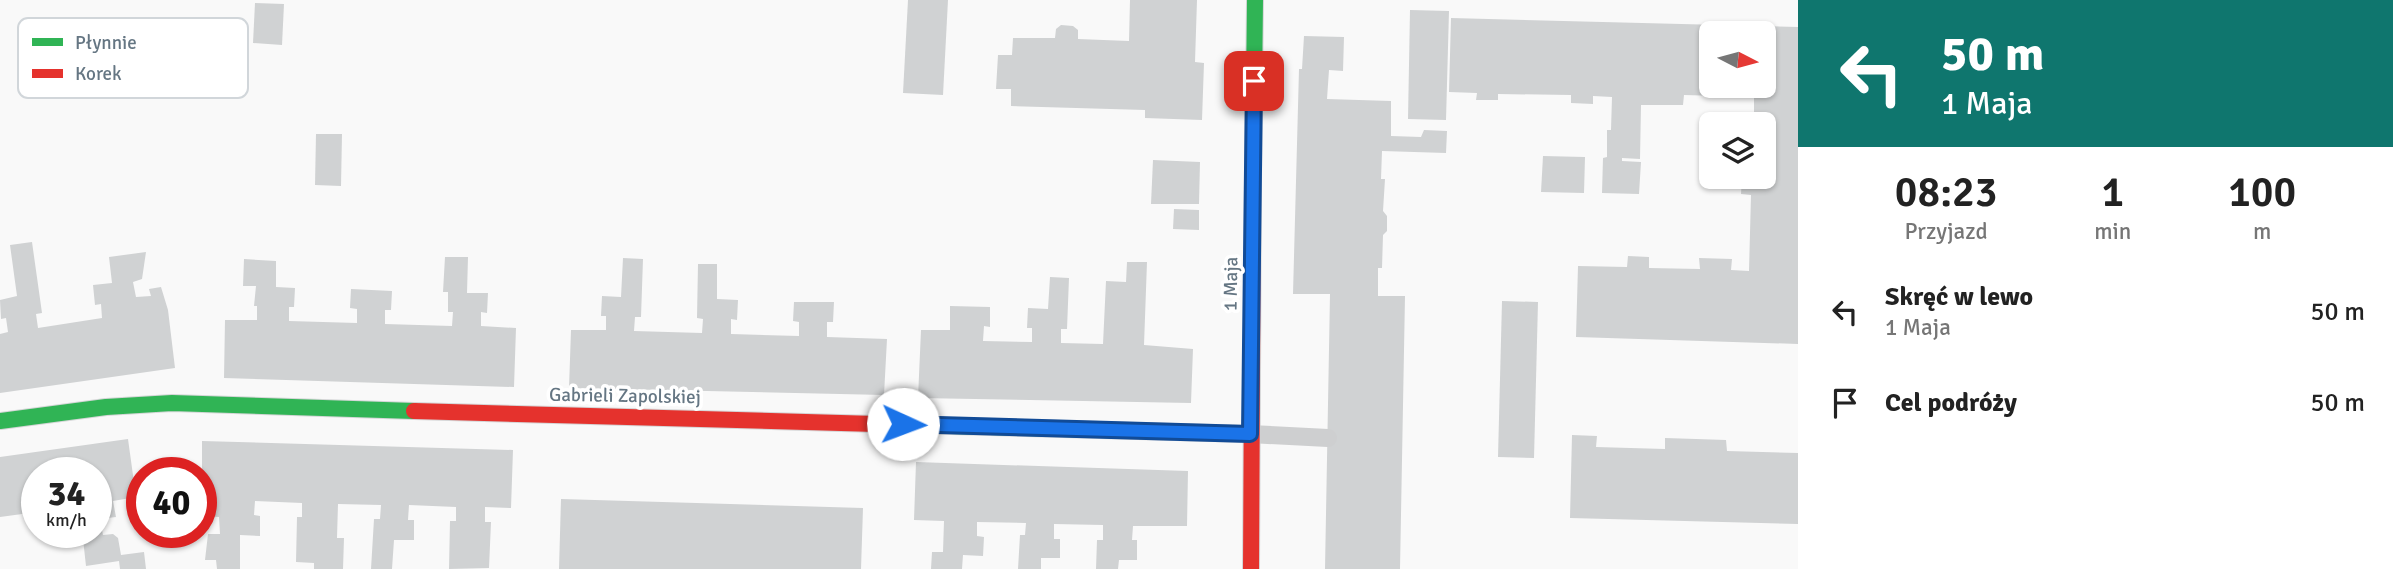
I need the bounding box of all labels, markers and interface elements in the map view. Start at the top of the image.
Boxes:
legend [18,18,248,98]
north arrow [1699,21,1776,98]
map controls [1699,21,1776,189]
text: 50 m [1941,24,2044,84]
icon: left [1826,28,1917,119]
text: Płynnie [75,31,137,55]
pin [1224,51,1284,111]
text: Korek [75,62,122,86]
icon: arrive [1235,62,1273,100]
text: 1 Maja [1941,84,2033,123]
button: layers [1699,112,1776,189]
text: 08:23 [1895,167,1997,218]
text: 1 [2101,167,2124,218]
text: 100 [2228,167,2296,218]
text: Przyjazd [1905,217,1988,246]
text: min [2094,217,2131,246]
text: m [2253,217,2271,246]
street label: 1 Maja [1219,257,1243,311]
text: Skręć w lewo [1885,281,2033,313]
icon: left [1826,293,1864,331]
text: 50 m [2310,296,2365,328]
text: 1 Maja [1885,313,1951,342]
street label: Gabrieli Zapolskiej [549,383,701,409]
icon: arrive [1826,384,1864,422]
position arrow [866,387,940,461]
text: Cel podróży [1885,387,2017,419]
text: 50 m [2310,387,2365,419]
speed limit sign: 40 [126,457,217,548]
text: 34 [48,472,85,515]
text: km/h [46,509,87,531]

